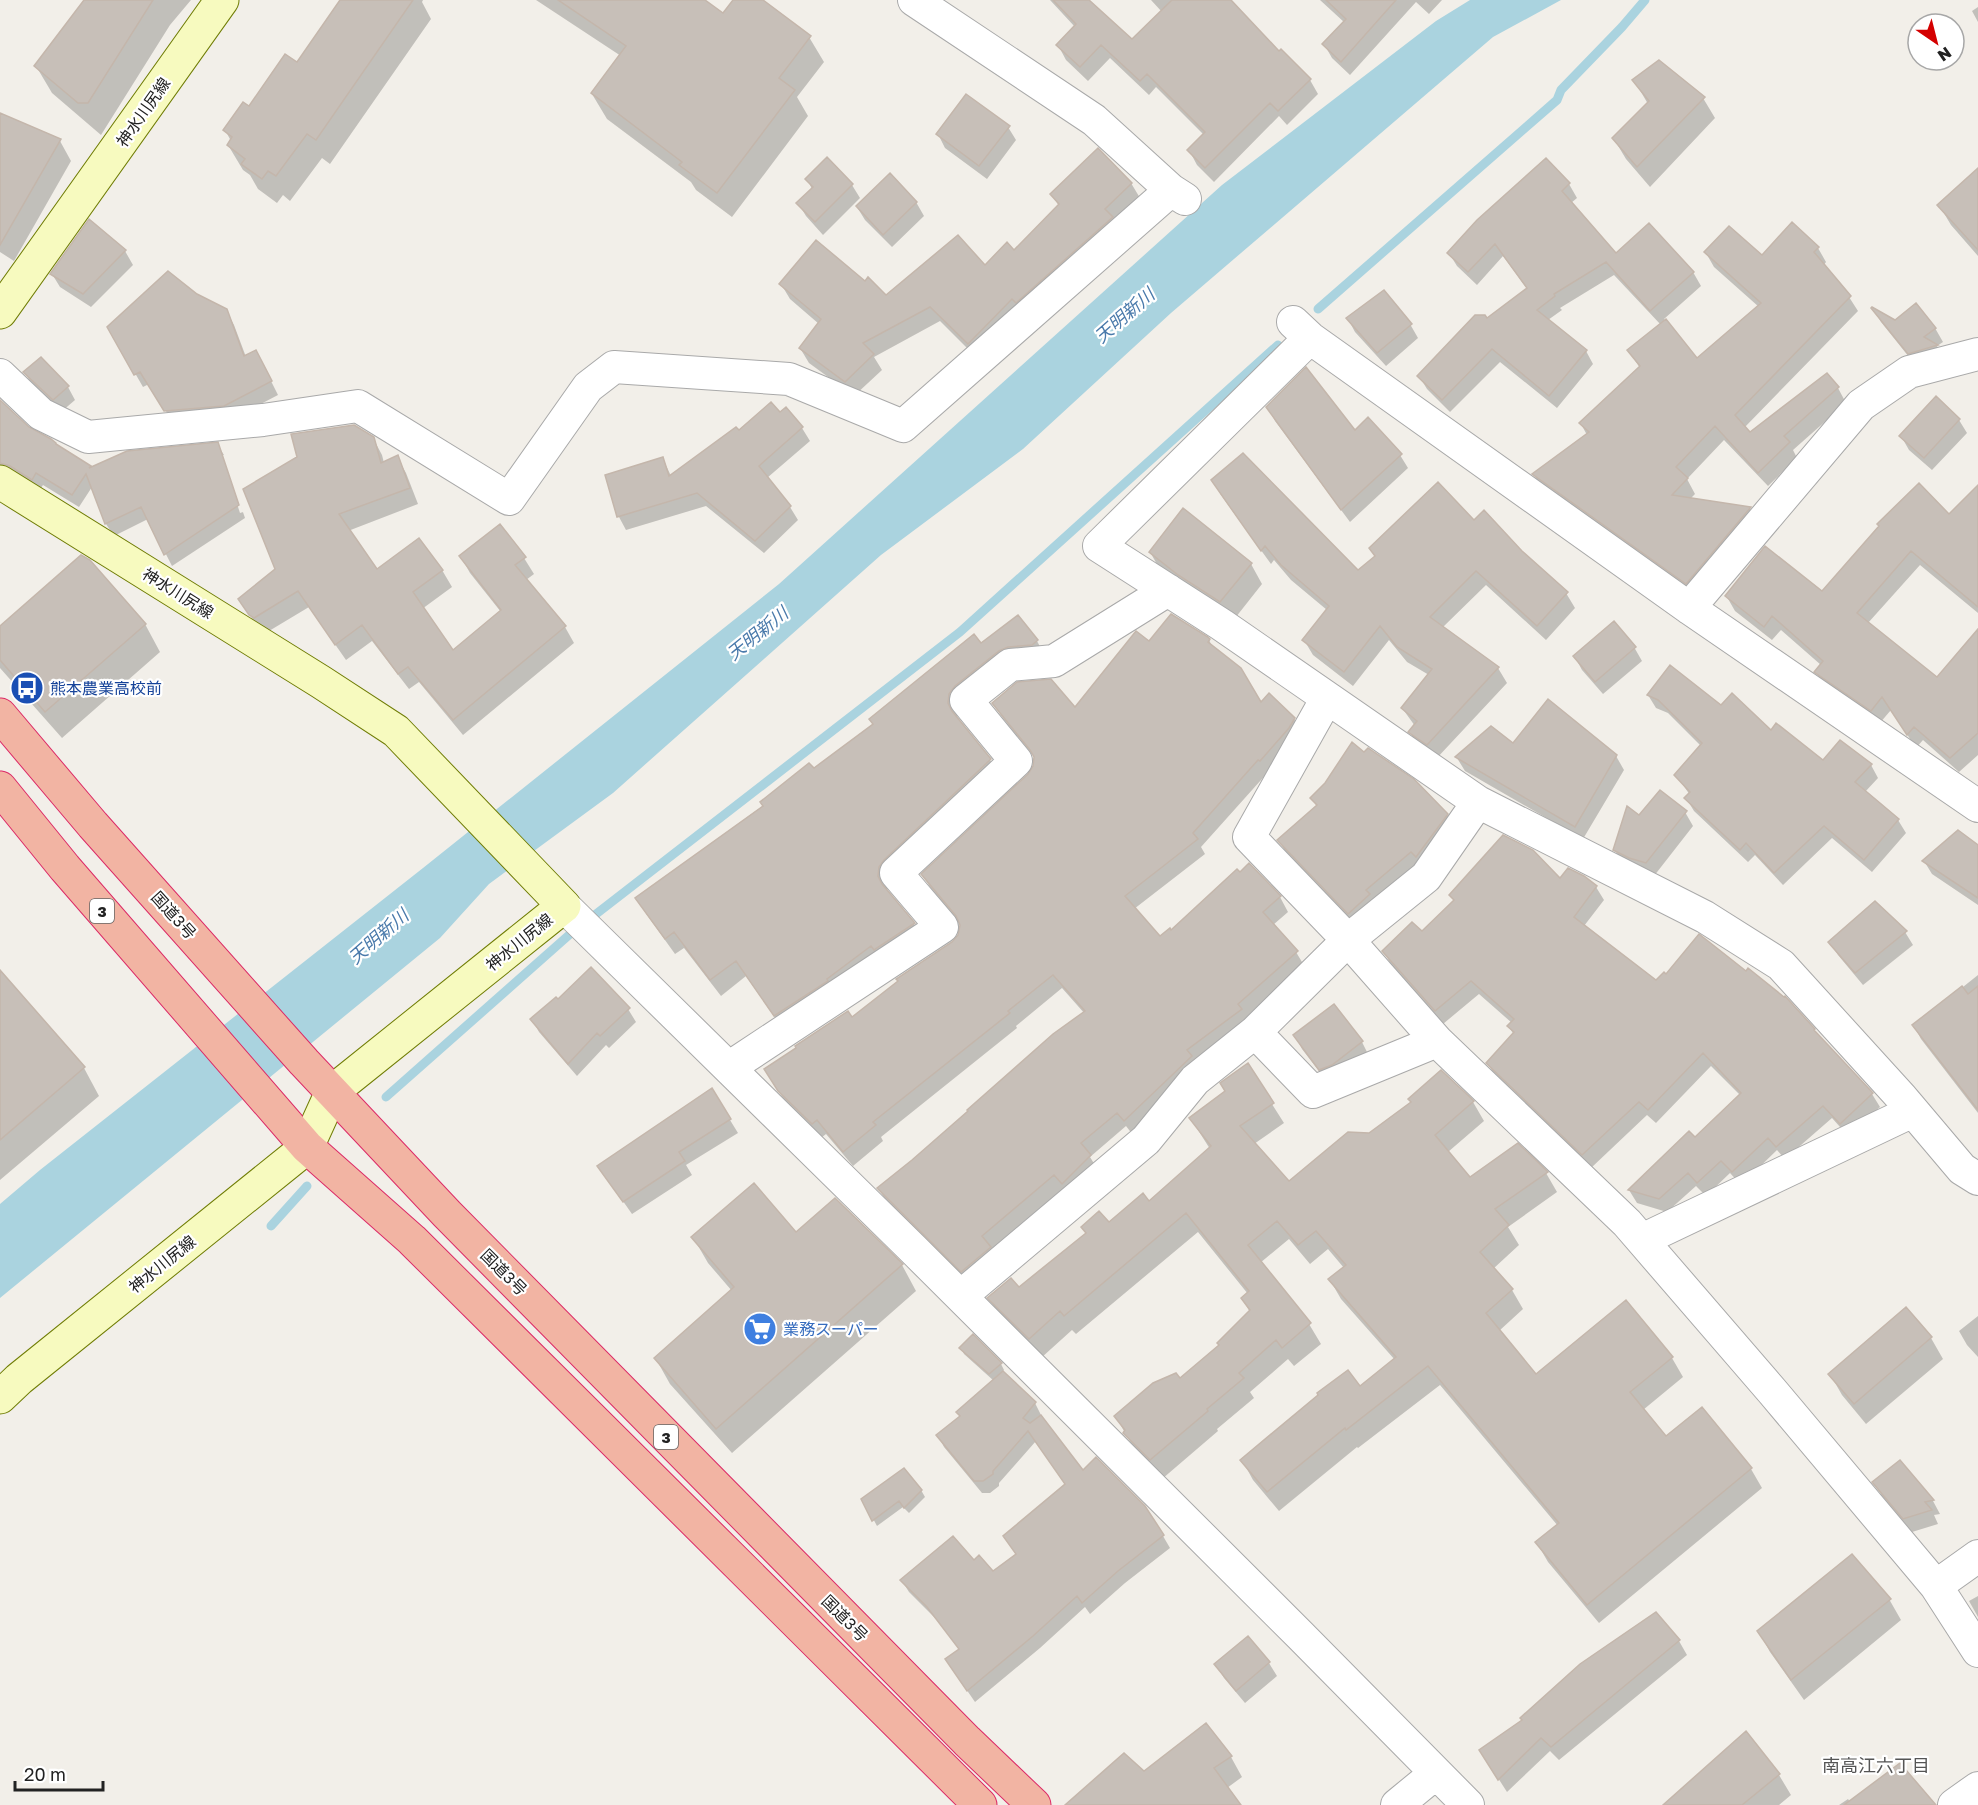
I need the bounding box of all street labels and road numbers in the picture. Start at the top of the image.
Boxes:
street label: 神水川尻線 [112,73,174,151]
street label: 神水川尻線 [139,563,217,623]
street label: 国道3号 [147,887,201,943]
road number: 3 [90,899,114,923]
street label: 神水川尻線 [482,909,556,975]
street label: 神水川尻線 [125,1231,199,1297]
street label: 国道3号 [477,1245,531,1299]
road number: 3 [654,1425,678,1449]
street label: 国道3号 [818,1591,872,1645]

